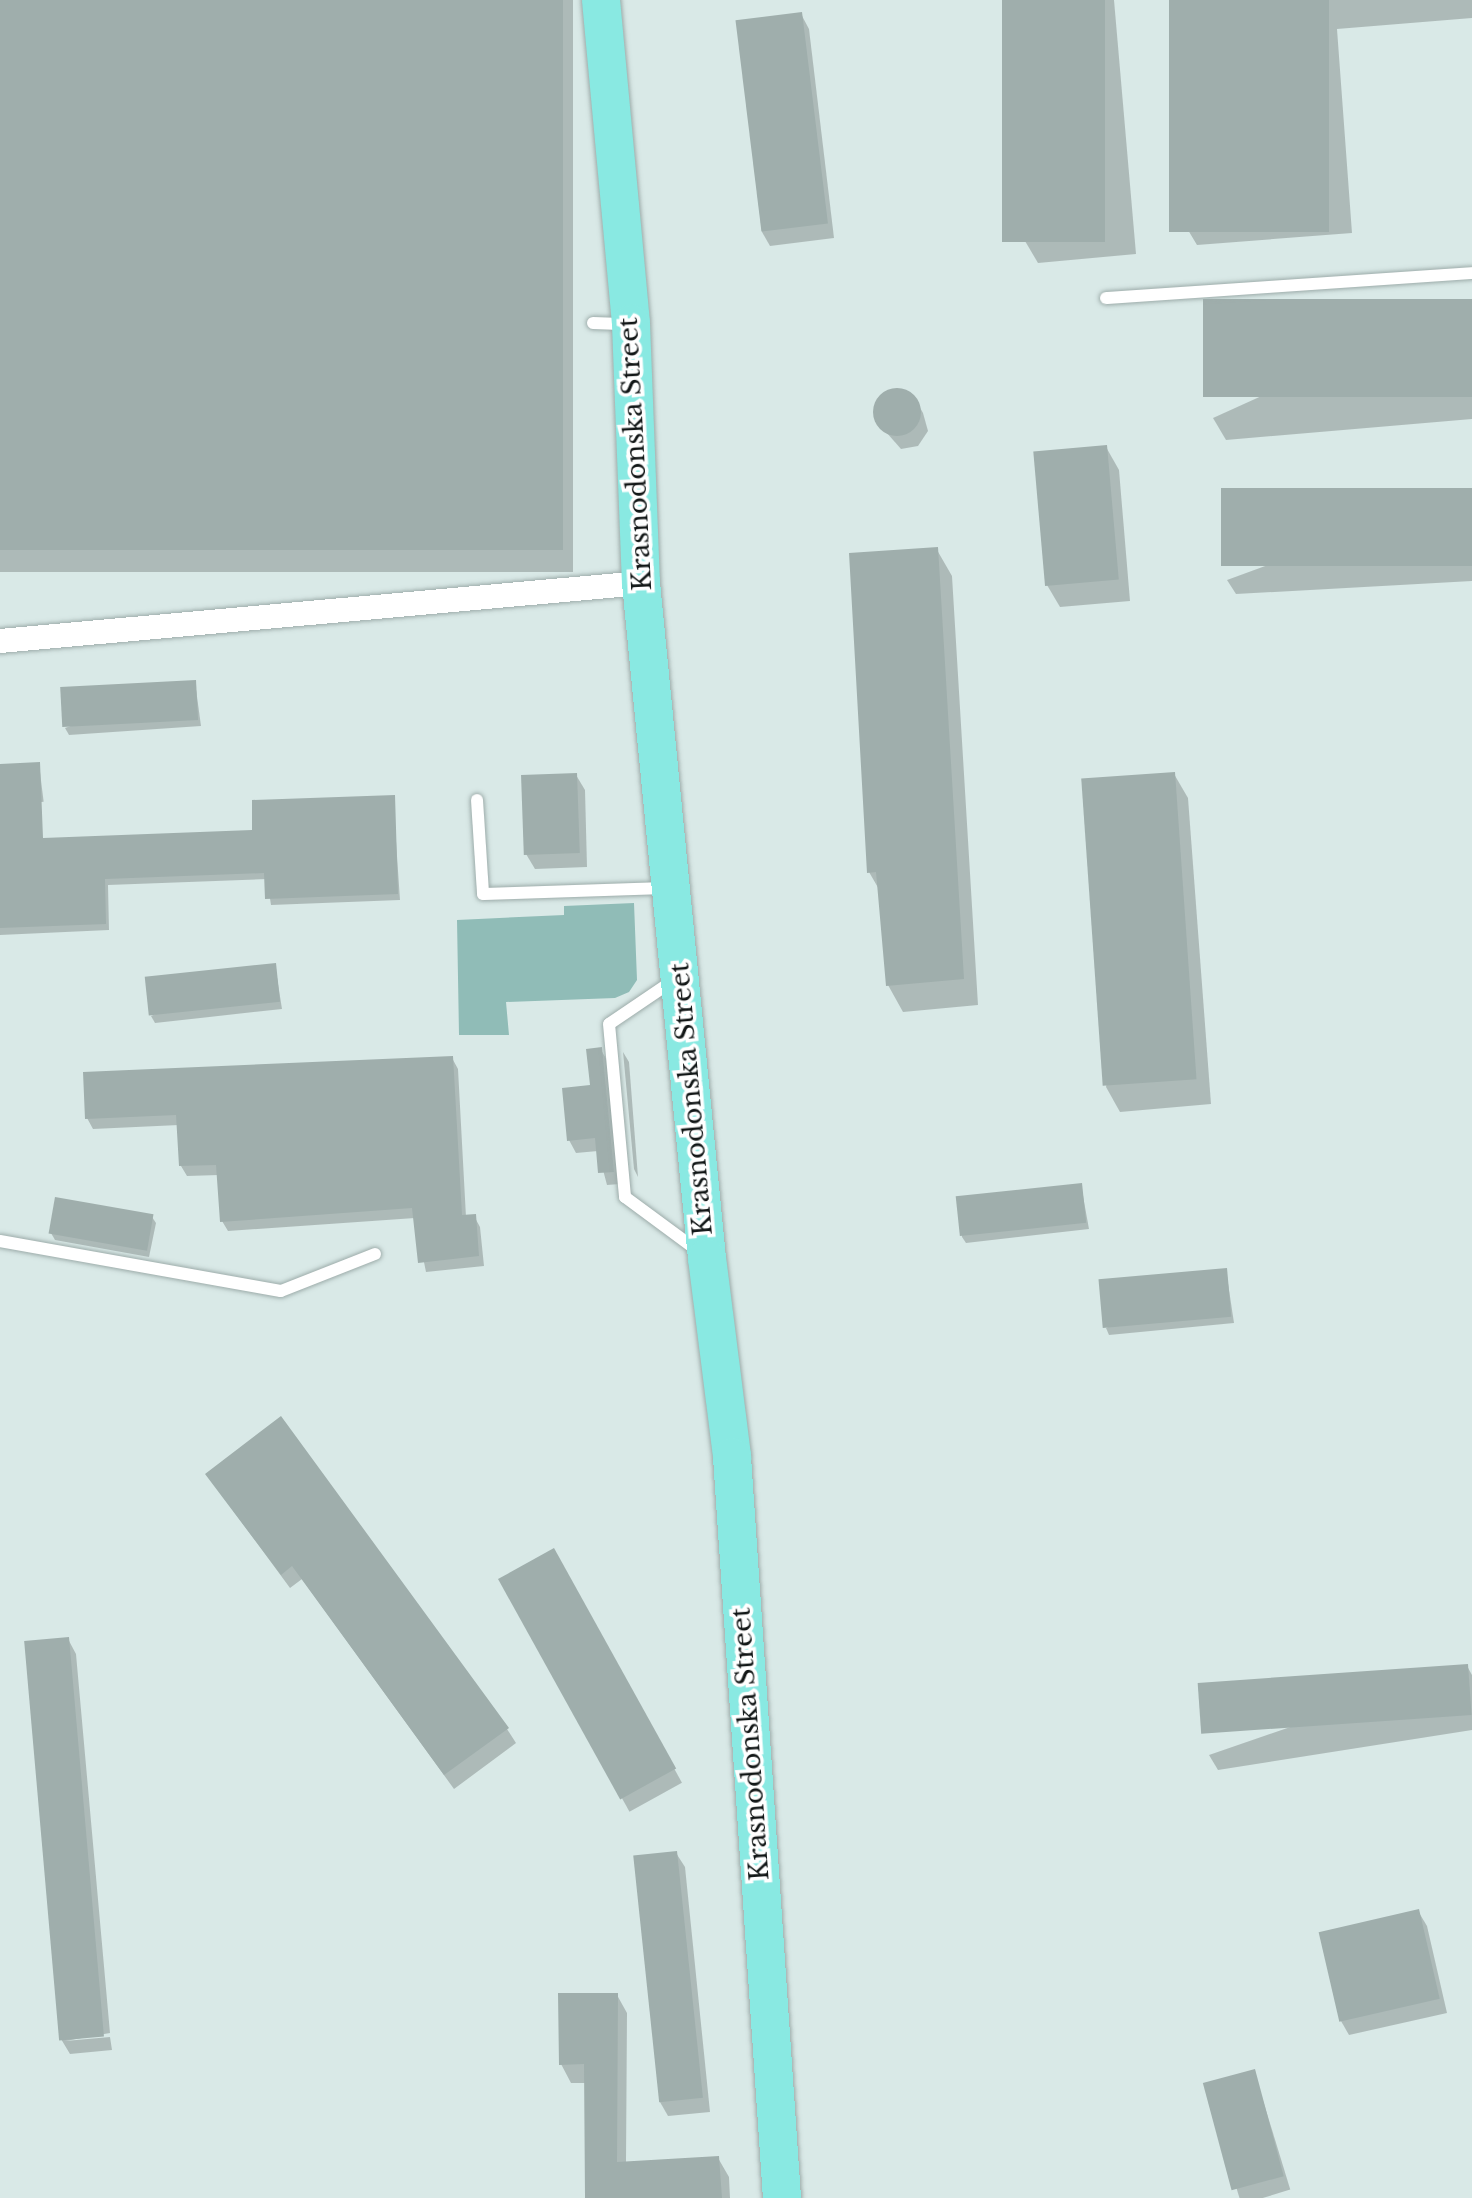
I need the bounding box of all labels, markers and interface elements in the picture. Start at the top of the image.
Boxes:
street label: Krasnodonska Street [613,316,659,592]
street label: Krasnodonska Street [665,961,719,1237]
street label: Krasnodonska Street [726,1606,776,1882]

